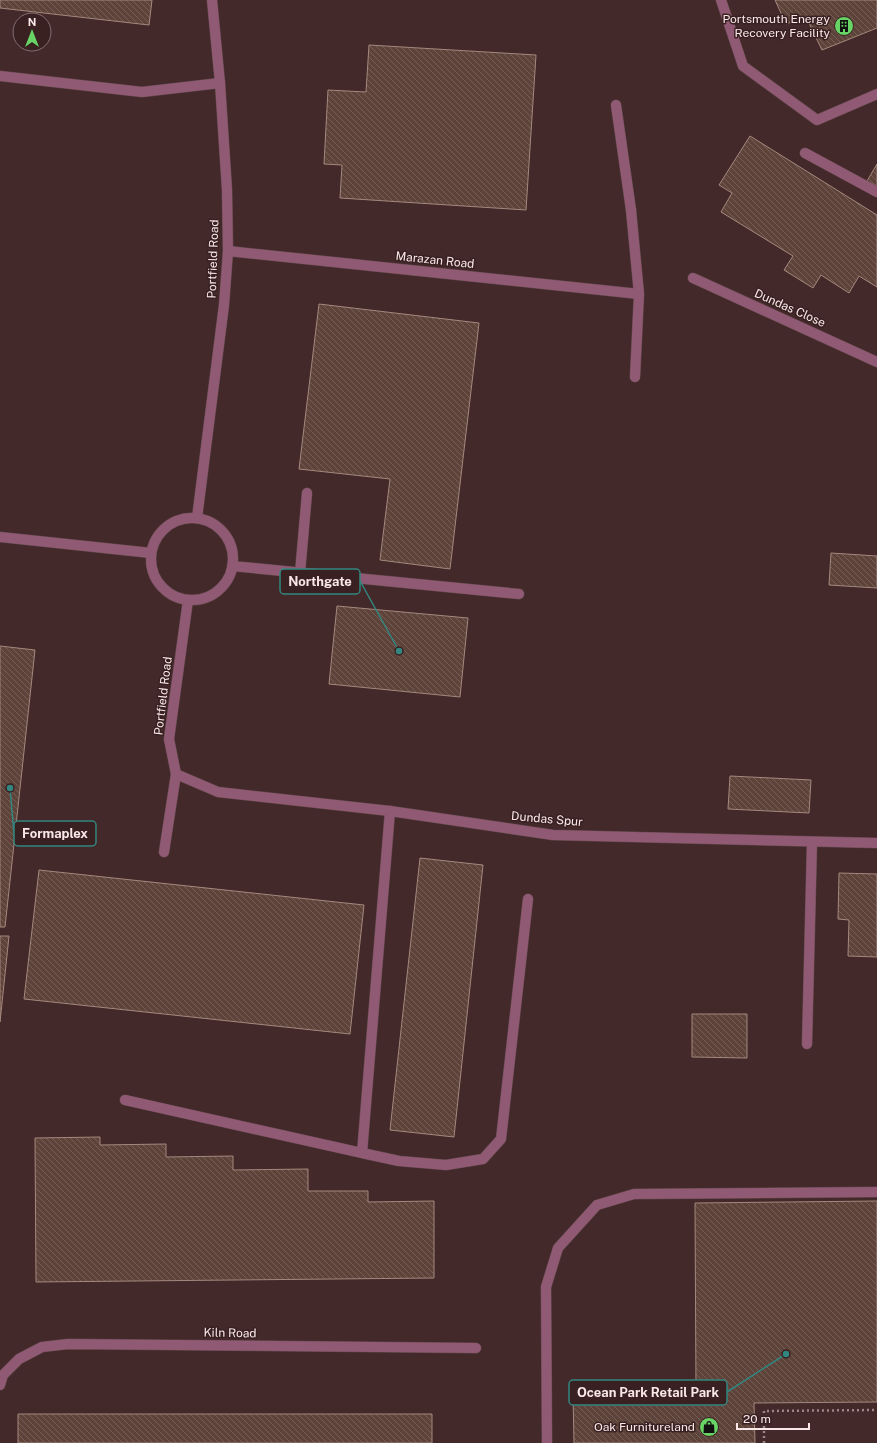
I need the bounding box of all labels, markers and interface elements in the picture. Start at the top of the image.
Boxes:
north arrow [12,12,52,52]
place label: Portsmouth Energy Recovery Facility [722,12,831,40]
building icon: Portsmouth Energy Recovery Facility [833,15,855,37]
text: N [28,16,36,28]
street label: Portfield Road [205,219,221,299]
street label: Marazan Road [395,249,475,271]
street label: Dundas Close [752,286,828,330]
callout: Northgate [280,569,360,594]
text: Northgate [288,574,352,589]
street label: Portfield Road [151,656,175,736]
street label: Dundas Spur [511,809,584,829]
callout: Formaplex [14,821,96,846]
text: Formaplex [22,826,88,841]
street label: Kiln Road [203,1326,257,1340]
callout: Ocean Park Retail Park [569,1380,727,1405]
text: Ocean Park Retail Park [577,1385,719,1400]
scale bar [737,1405,809,1431]
text: 20 m [743,1412,771,1426]
shop icon: Oak Furnitureland [698,1416,720,1438]
place label: Oak Furnitureland [594,1420,695,1434]

